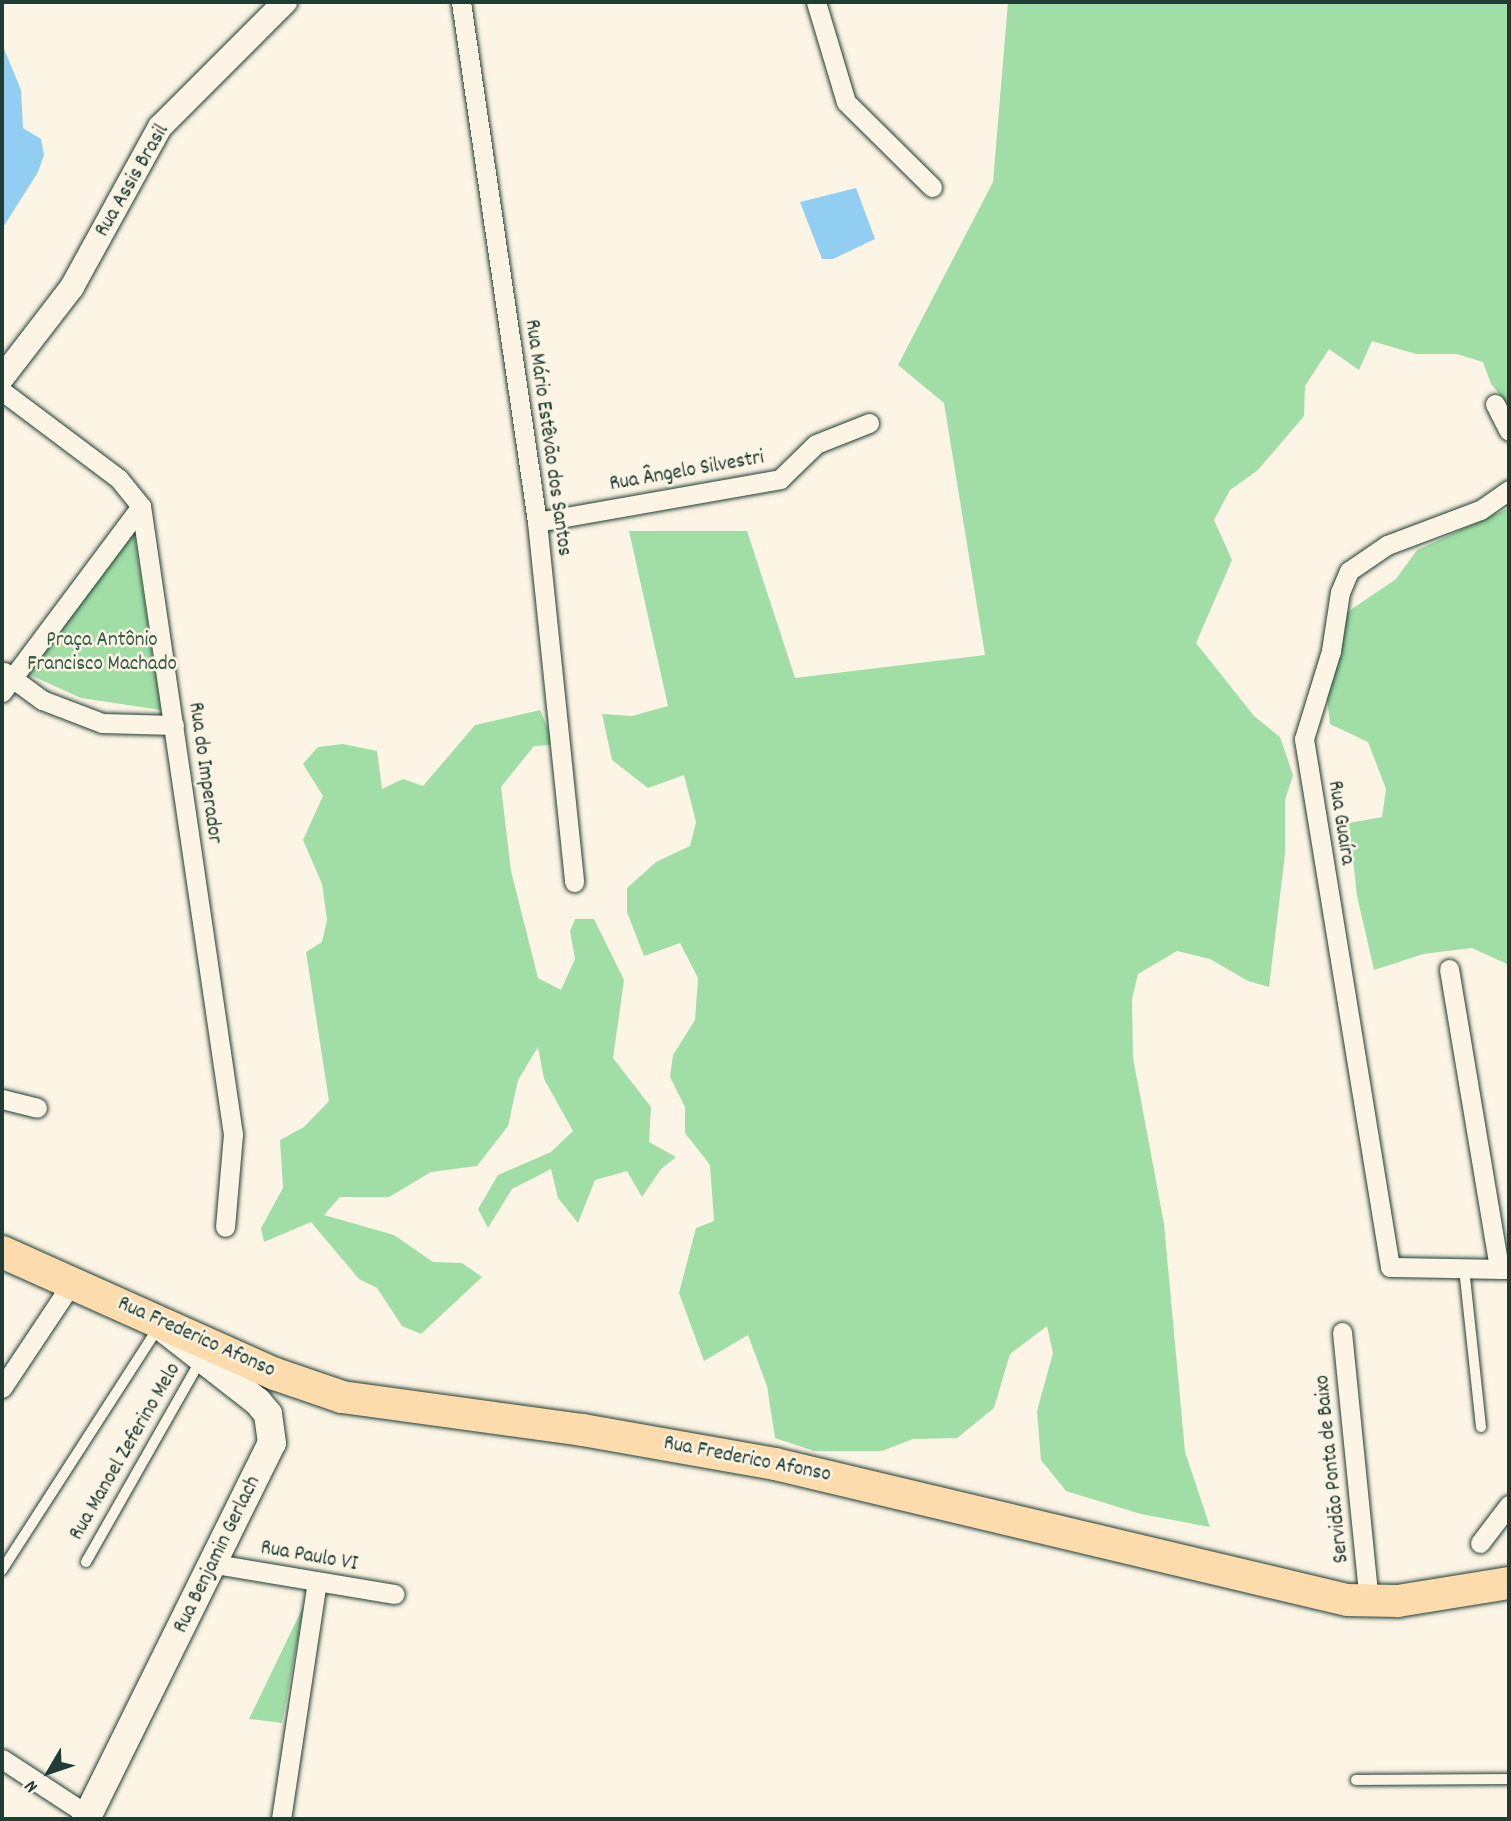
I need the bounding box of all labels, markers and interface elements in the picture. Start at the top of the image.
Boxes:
street label: Rua Assis Brasil [91,120,175,242]
street label: Rua Mário Estêvão dos Santos [518,318,576,558]
street label: Rua Ângelo Silvestri [608,446,766,498]
park label: Praça Antônio Francisco Machado [27,628,177,678]
street label: Rua do Imperador [182,701,226,845]
street label: Rua Guaíra [1321,779,1359,867]
street label: Rua Frederico Afonso [113,1292,279,1384]
street label: Rua Manoel Zeferino Melo [65,1359,187,1545]
street label: Servidão Ponta de Baixo [1311,1374,1355,1564]
street label: Rua Frederico Afonso [661,1431,833,1489]
street label: Rua Benjamin Gerlach [169,1472,267,1638]
street label: Rua Paulo VI [258,1536,360,1578]
north arrow [14,1737,84,1807]
text: N [19,1773,46,1798]

